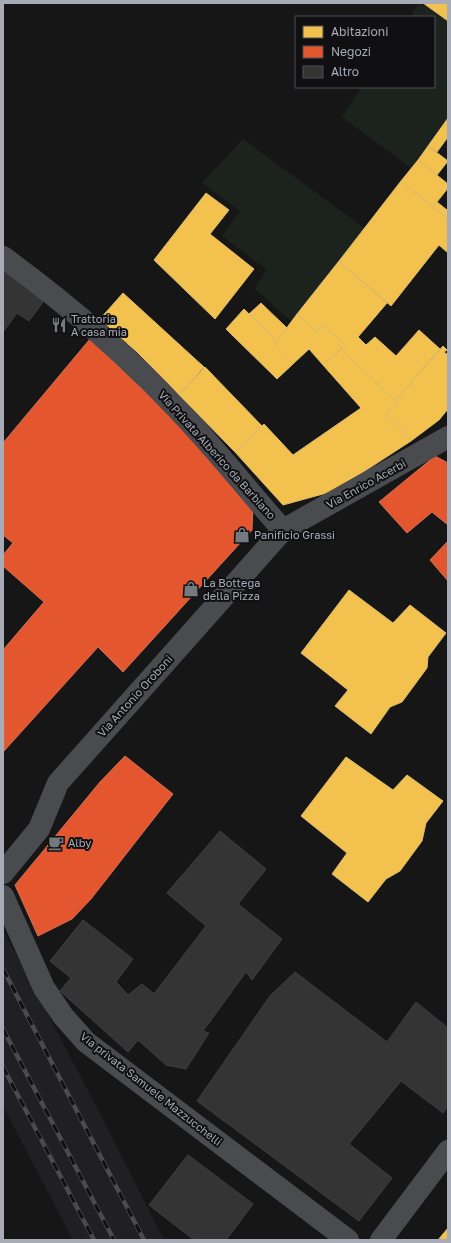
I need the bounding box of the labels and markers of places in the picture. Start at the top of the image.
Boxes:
place label: Trattoria A casa mia [71,312,127,338]
restaurant icon: Trattoria A casa mia [50,316,68,334]
shop icon: Panificio Grassi [233,526,251,544]
place label: Panificio Grassi [254,528,335,541]
place label: La Bottega della Pizza [203,576,260,602]
shop icon: La Bottega della Pizza [182,580,200,598]
cafe icon: Alby [47,834,65,852]
place label: Alby [68,836,91,849]

